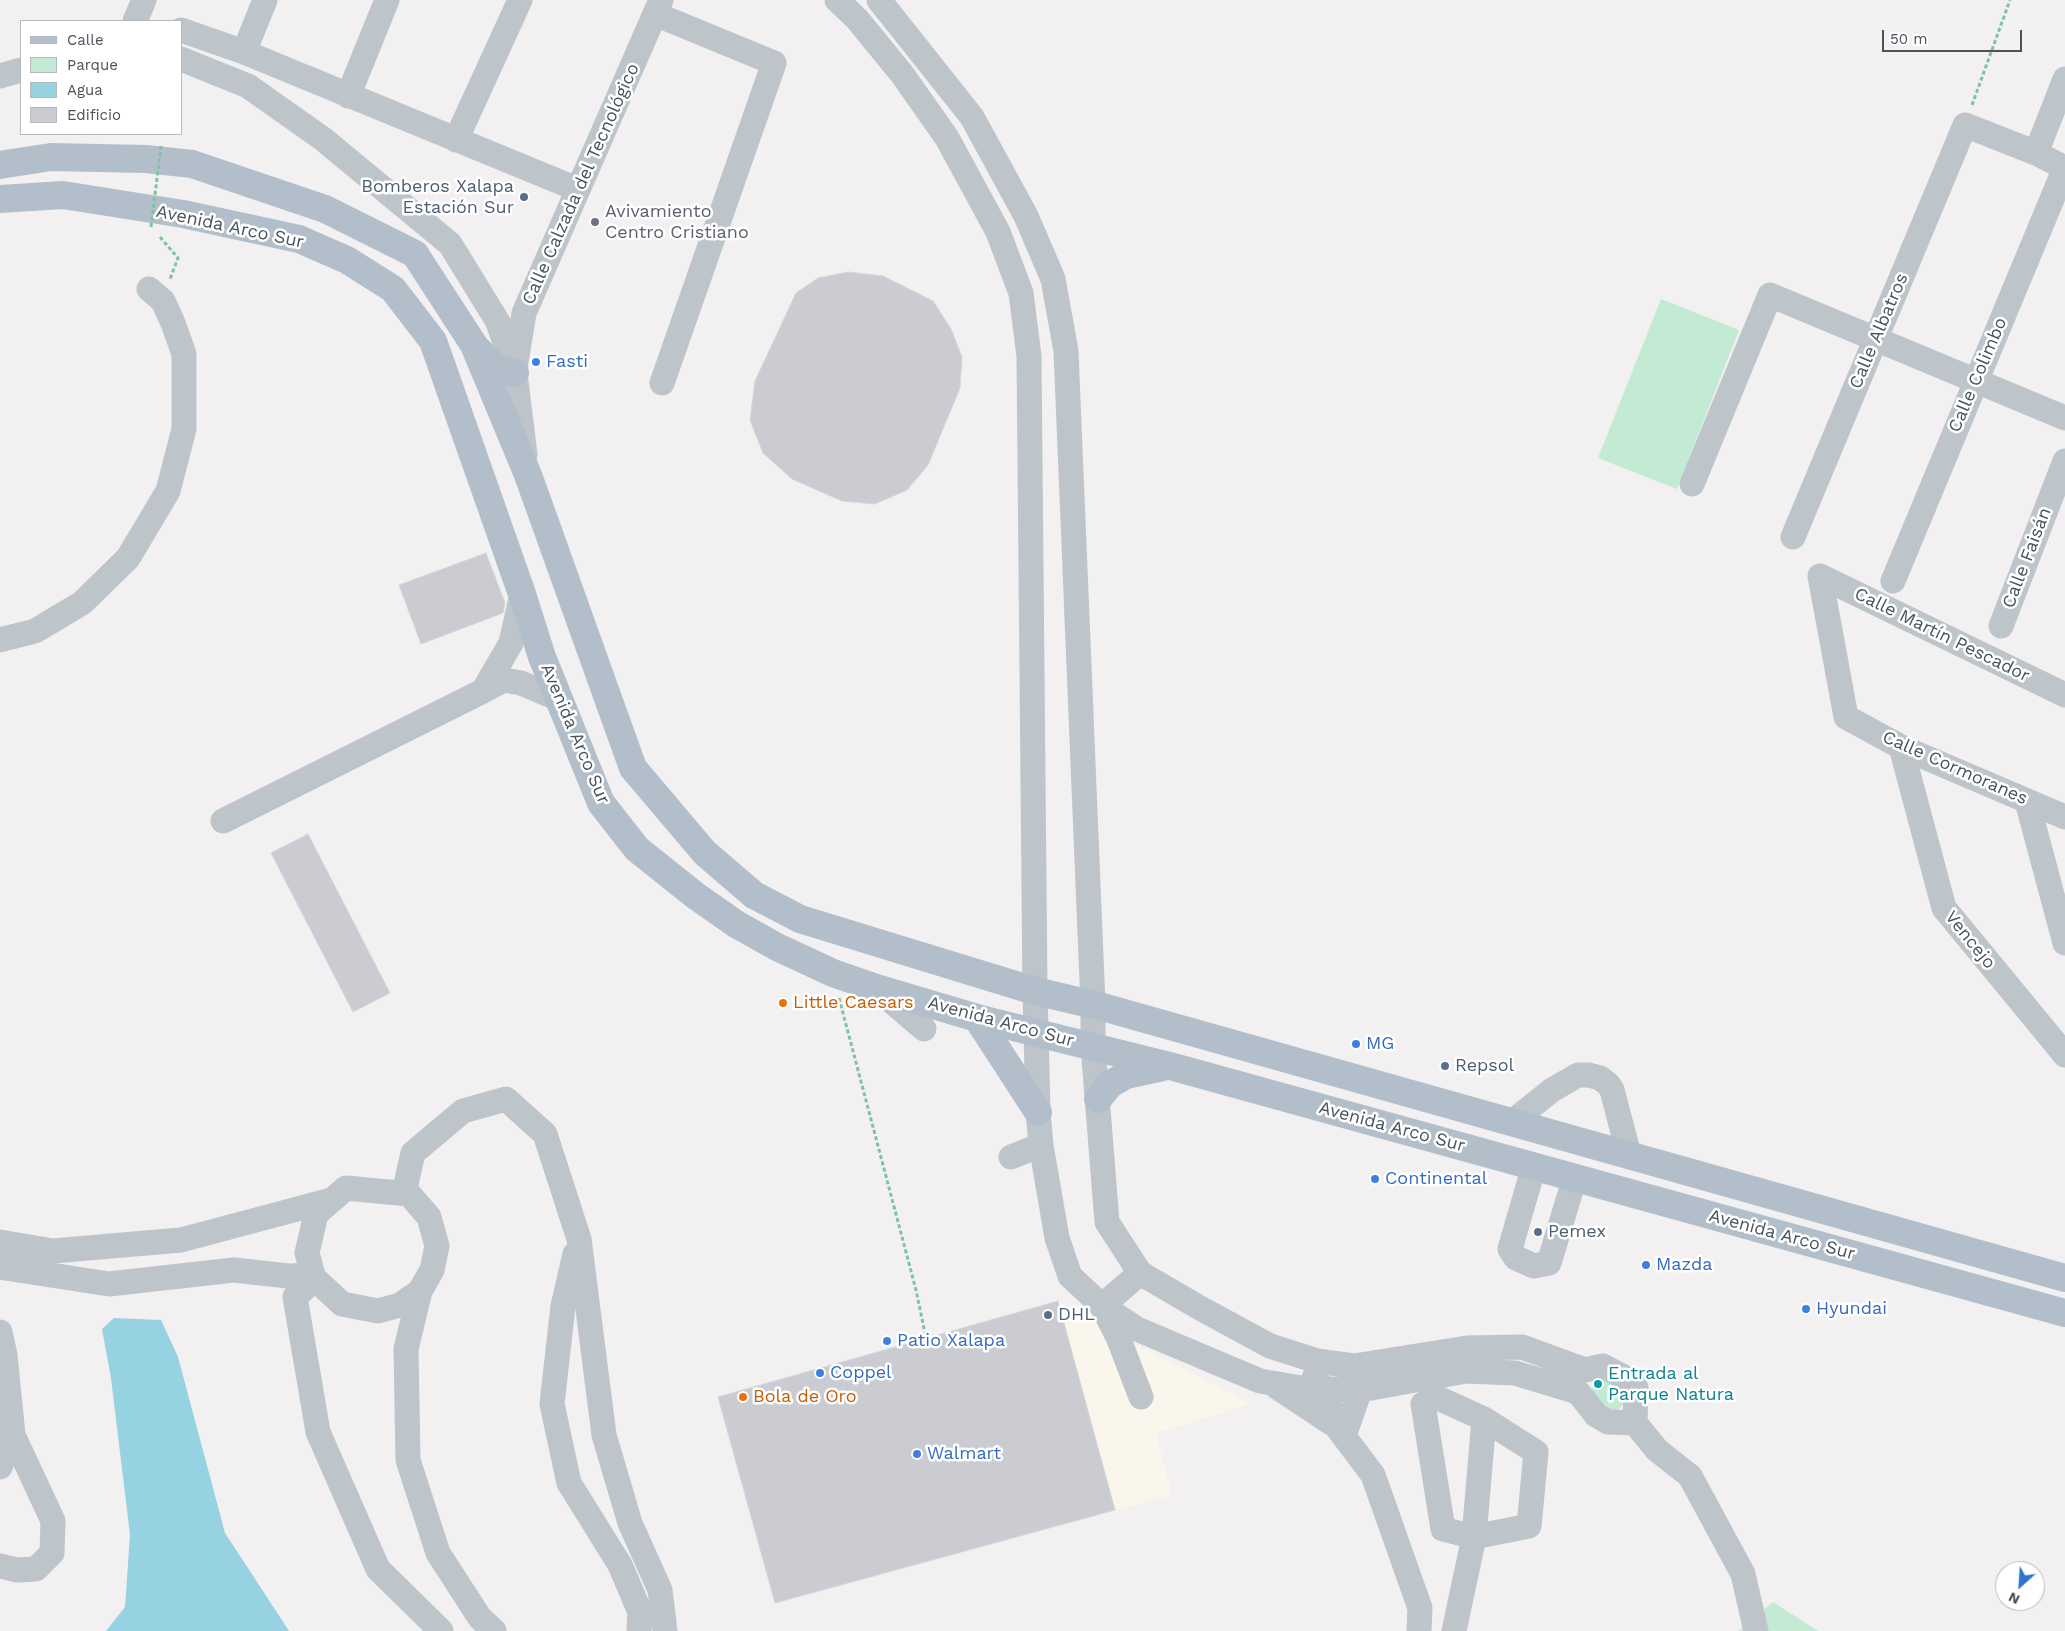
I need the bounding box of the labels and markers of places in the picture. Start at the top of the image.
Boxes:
place label: Bomberos Xalapa Estación Sur [361,176,514,218]
marker: Bomberos Xalapa Estación Sur [518,191,530,203]
place label: Avivamiento Centro Cristiano [605,201,749,243]
marker: Avivamiento Centro Cristiano [589,216,601,228]
place label: Fasti [546,351,588,373]
marker: Fasti [530,356,542,368]
place label: Little Caesars [793,992,914,1014]
marker: Little Caesars [777,997,789,1009]
place label: MG [1366,1033,1394,1055]
marker: MG [1350,1038,1362,1050]
place label: Repsol [1455,1055,1514,1077]
marker: Repsol [1439,1060,1451,1072]
place label: Continental [1385,1168,1487,1190]
marker: Continental [1369,1173,1381,1185]
place label: Pemex [1548,1221,1606,1243]
marker: Pemex [1532,1226,1544,1238]
place label: Mazda [1656,1254,1712,1276]
marker: Mazda [1640,1259,1652,1271]
place label: Hyundai [1816,1298,1887,1320]
marker: Hyundai [1800,1303,1812,1315]
place label: DHL [1058,1304,1095,1326]
marker: DHL [1042,1309,1054,1321]
place label: Patio Xalapa [897,1330,1005,1352]
marker: Patio Xalapa [881,1335,893,1347]
place label: Coppel [830,1362,892,1384]
place label: Entrada al Parque Natura [1608,1363,1734,1406]
marker: Coppel [814,1367,826,1379]
marker: Entrada al Parque Natura [1592,1378,1604,1390]
place label: Bola de Oro [753,1386,856,1408]
marker: Bola de Oro [737,1391,749,1403]
place label: Walmart [927,1443,1001,1465]
marker: Walmart [911,1448,923,1460]

